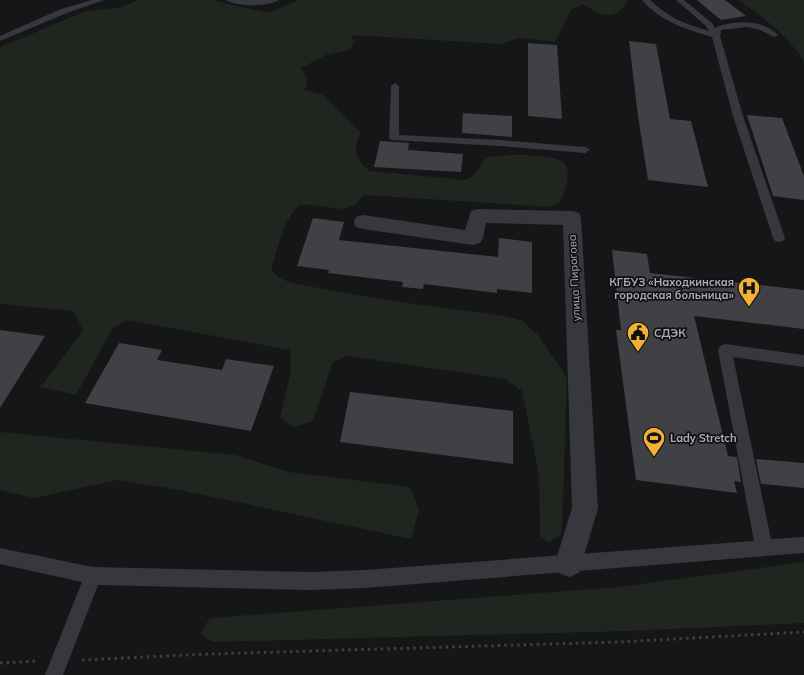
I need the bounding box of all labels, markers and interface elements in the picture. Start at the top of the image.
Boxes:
street label: улица Пирогова [565,234,583,322]
place label: КГБУЗ «Находкинская городская больница» [609,275,735,302]
hospital icon: КГБУЗ «Находкинская городская больница» [736,275,762,308]
public building icon: СДЭК [625,320,651,353]
place label: СДЭК [654,326,686,340]
sports icon: Lady Stretch [641,425,667,458]
place label: Lady Stretch [670,431,737,445]

